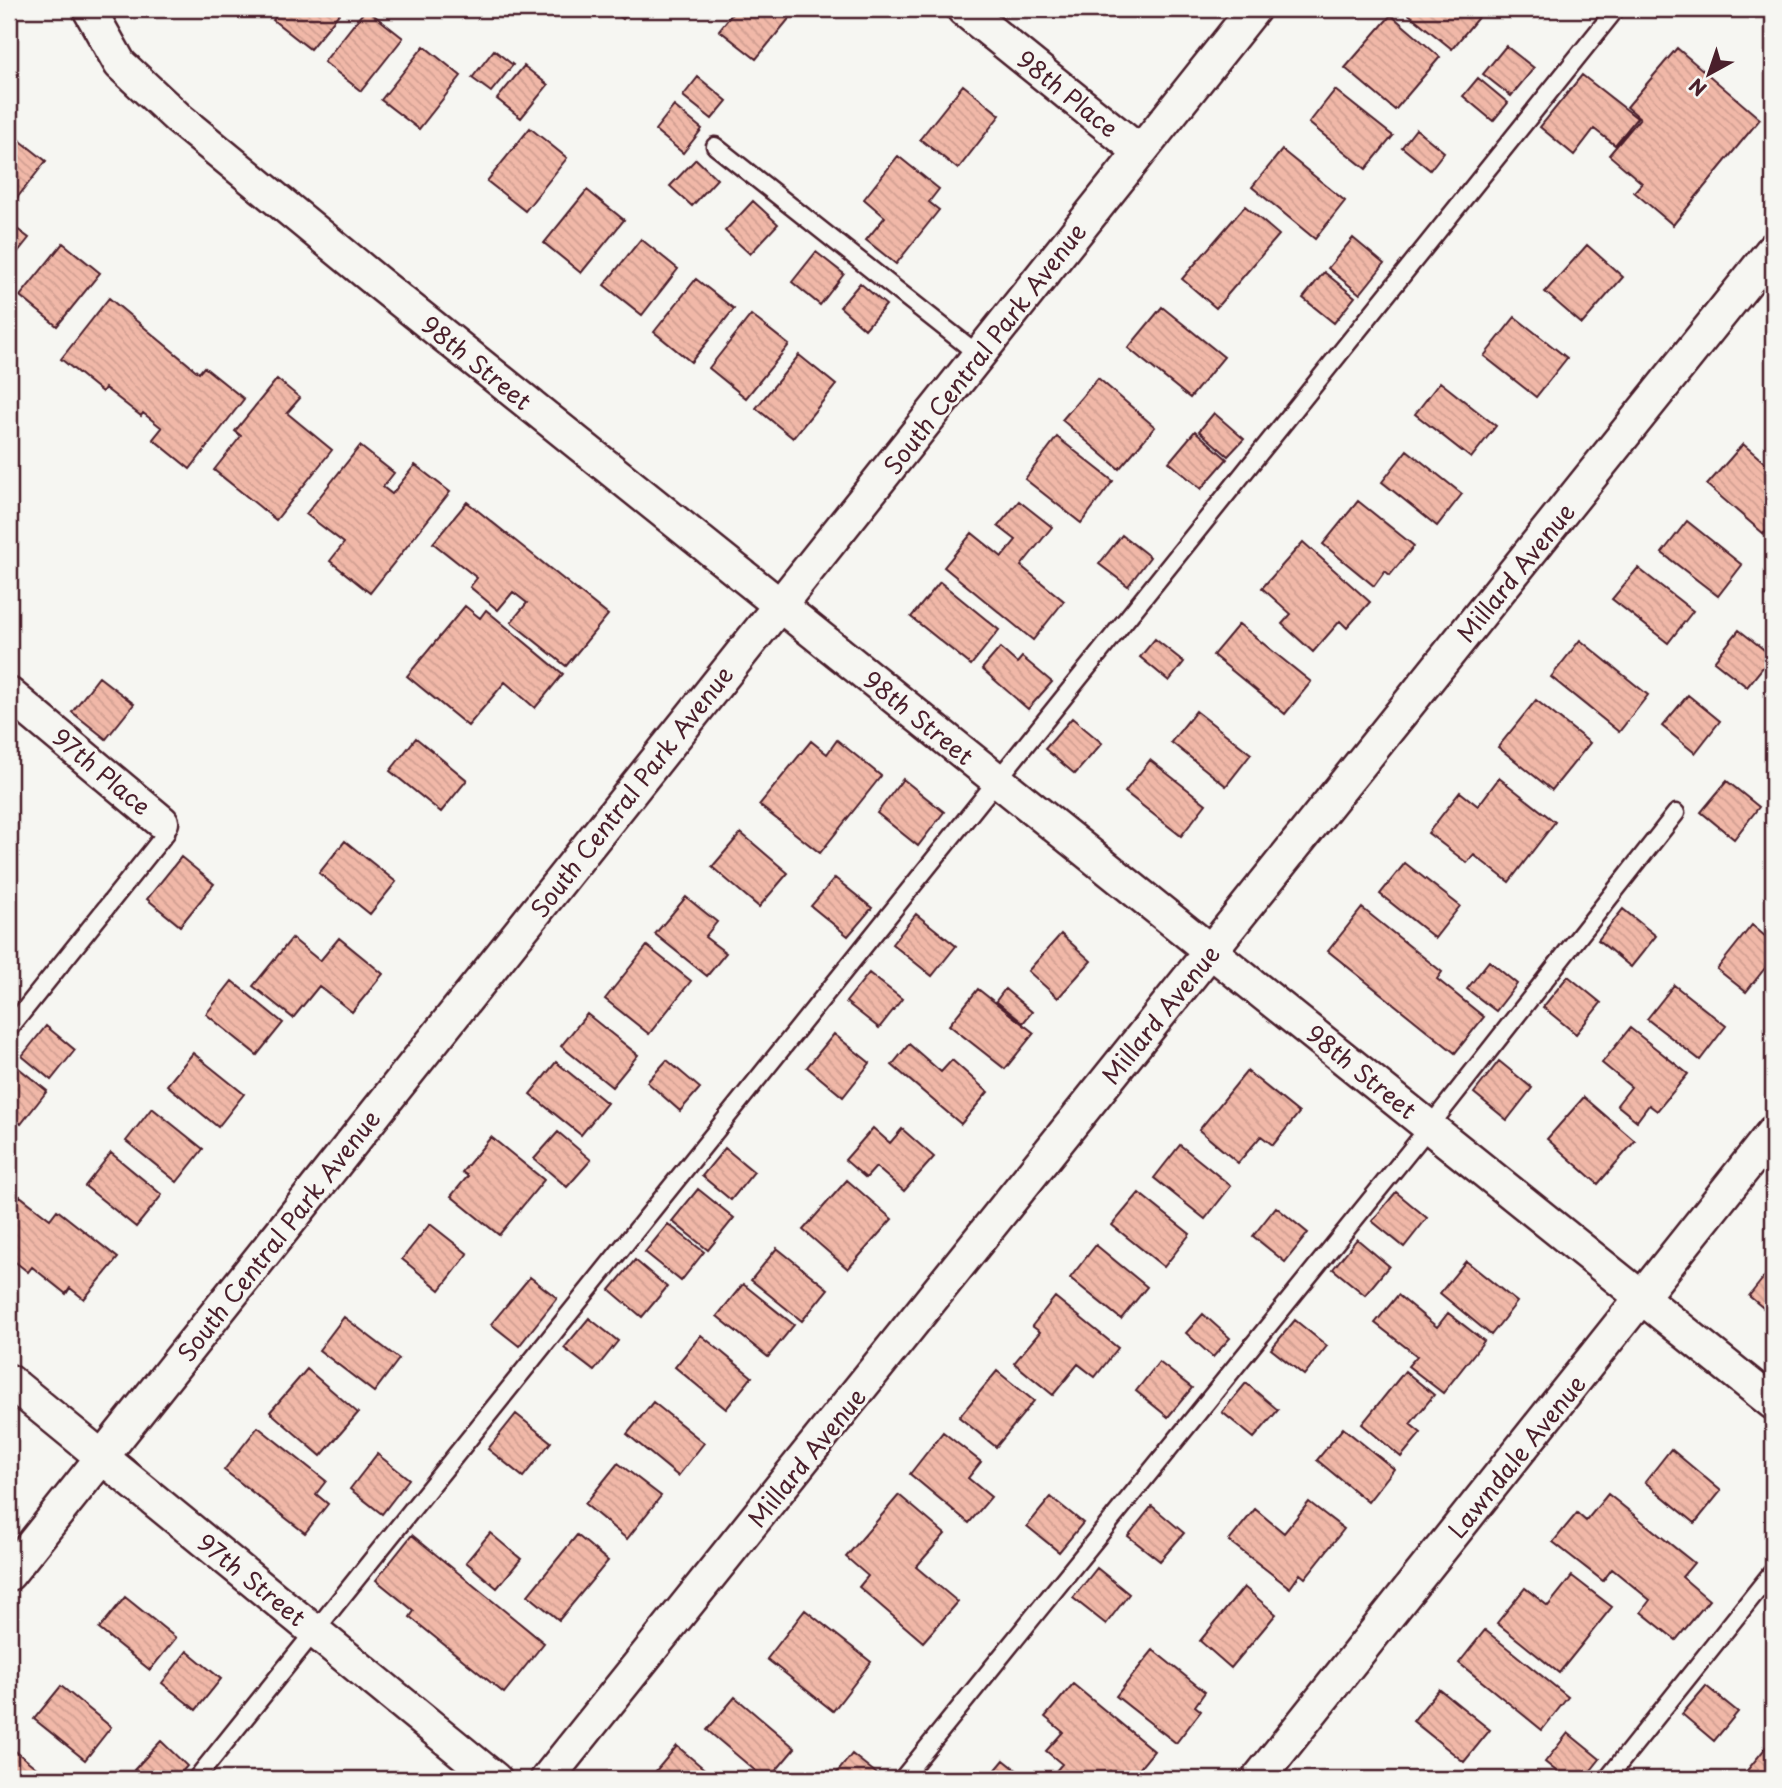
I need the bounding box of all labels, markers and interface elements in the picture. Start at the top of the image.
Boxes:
north arrow [1674,38,1744,108]
street label: 98th Place [1010,41,1126,145]
text: N [1683,72,1712,103]
street label: South Central Park Avenue [874,214,1094,482]
street label: 98th Street [414,306,540,418]
street label: Millard Avenue [1447,495,1583,649]
street label: South Central Park Avenue [521,657,741,925]
street label: 98th Street [856,661,982,773]
street label: 97th Place [45,719,159,823]
street label: Millard Avenue [1092,937,1228,1091]
street label: 98th Street [1299,1015,1425,1127]
street label: South Central Park Avenue [168,1101,388,1369]
street label: Lawndale Avenue [1439,1367,1593,1545]
street label: Millard Avenue [738,1380,874,1534]
street label: 97th Street [190,1524,314,1634]

